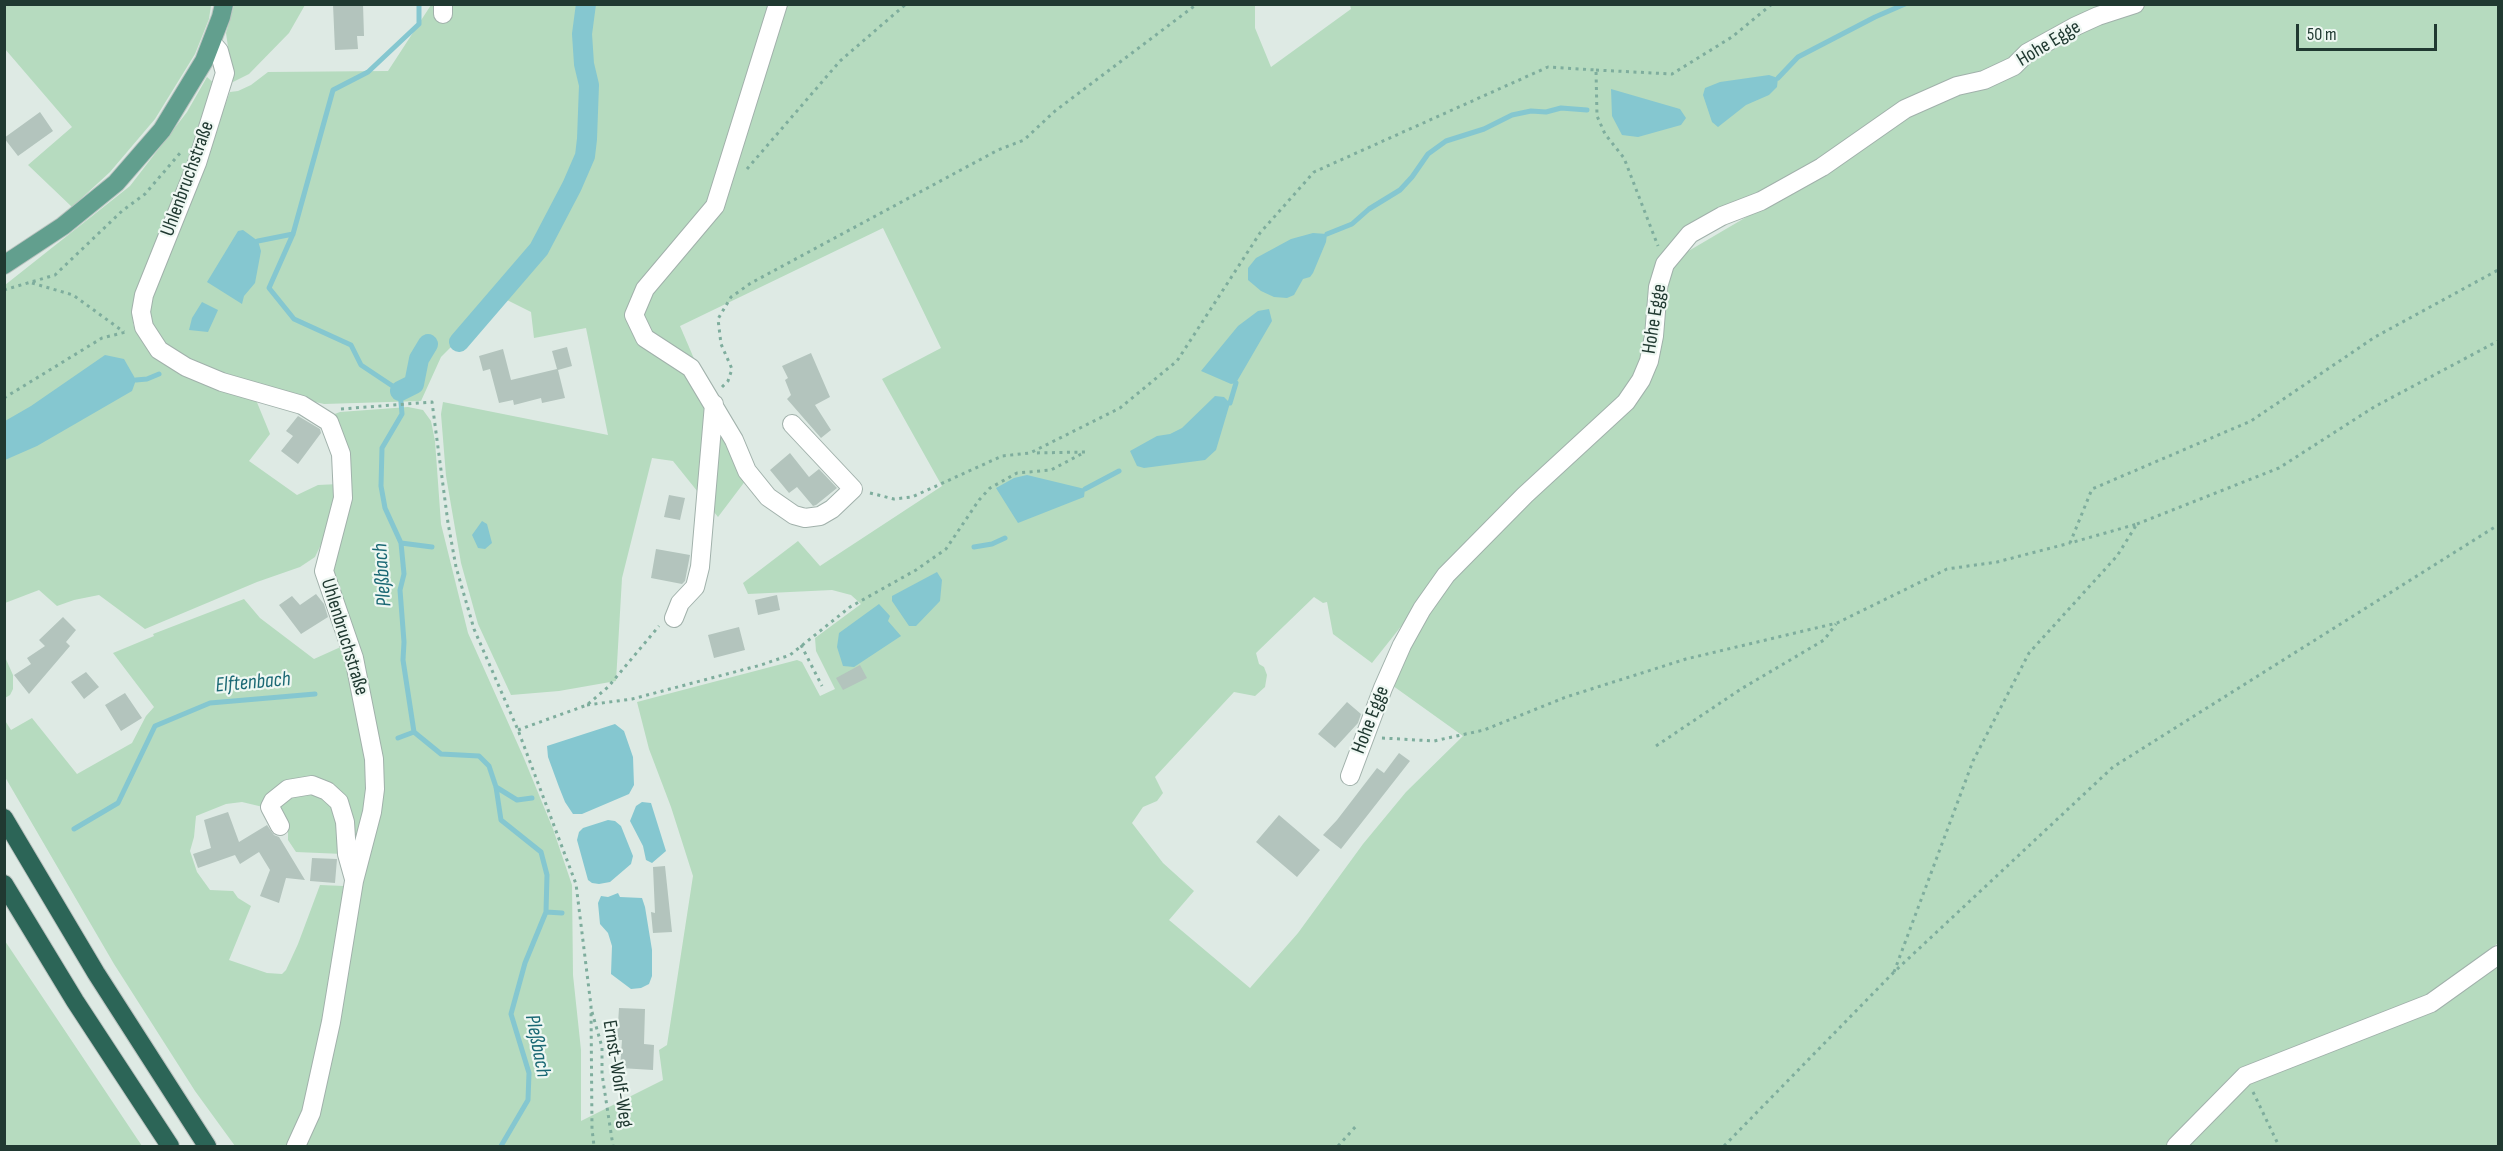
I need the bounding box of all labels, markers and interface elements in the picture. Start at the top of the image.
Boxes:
scale bar [2299,12,2440,50]
street label: Hohe Egge [2013,16,2085,72]
text: 50 m [2307,24,2337,45]
street label: Uhlenbruchstraße [156,118,220,240]
street label: Hohe Egge [1638,282,1672,356]
water label: Pleßbach [368,543,398,607]
street label: Uhlenbruchstraße [315,576,373,698]
water label: Elftenbach [214,667,292,699]
street label: Hohe Egge [1347,683,1395,757]
water label: Pleßbach [519,1013,555,1079]
street label: Ernst-Wolf-Weg [597,1019,637,1129]

